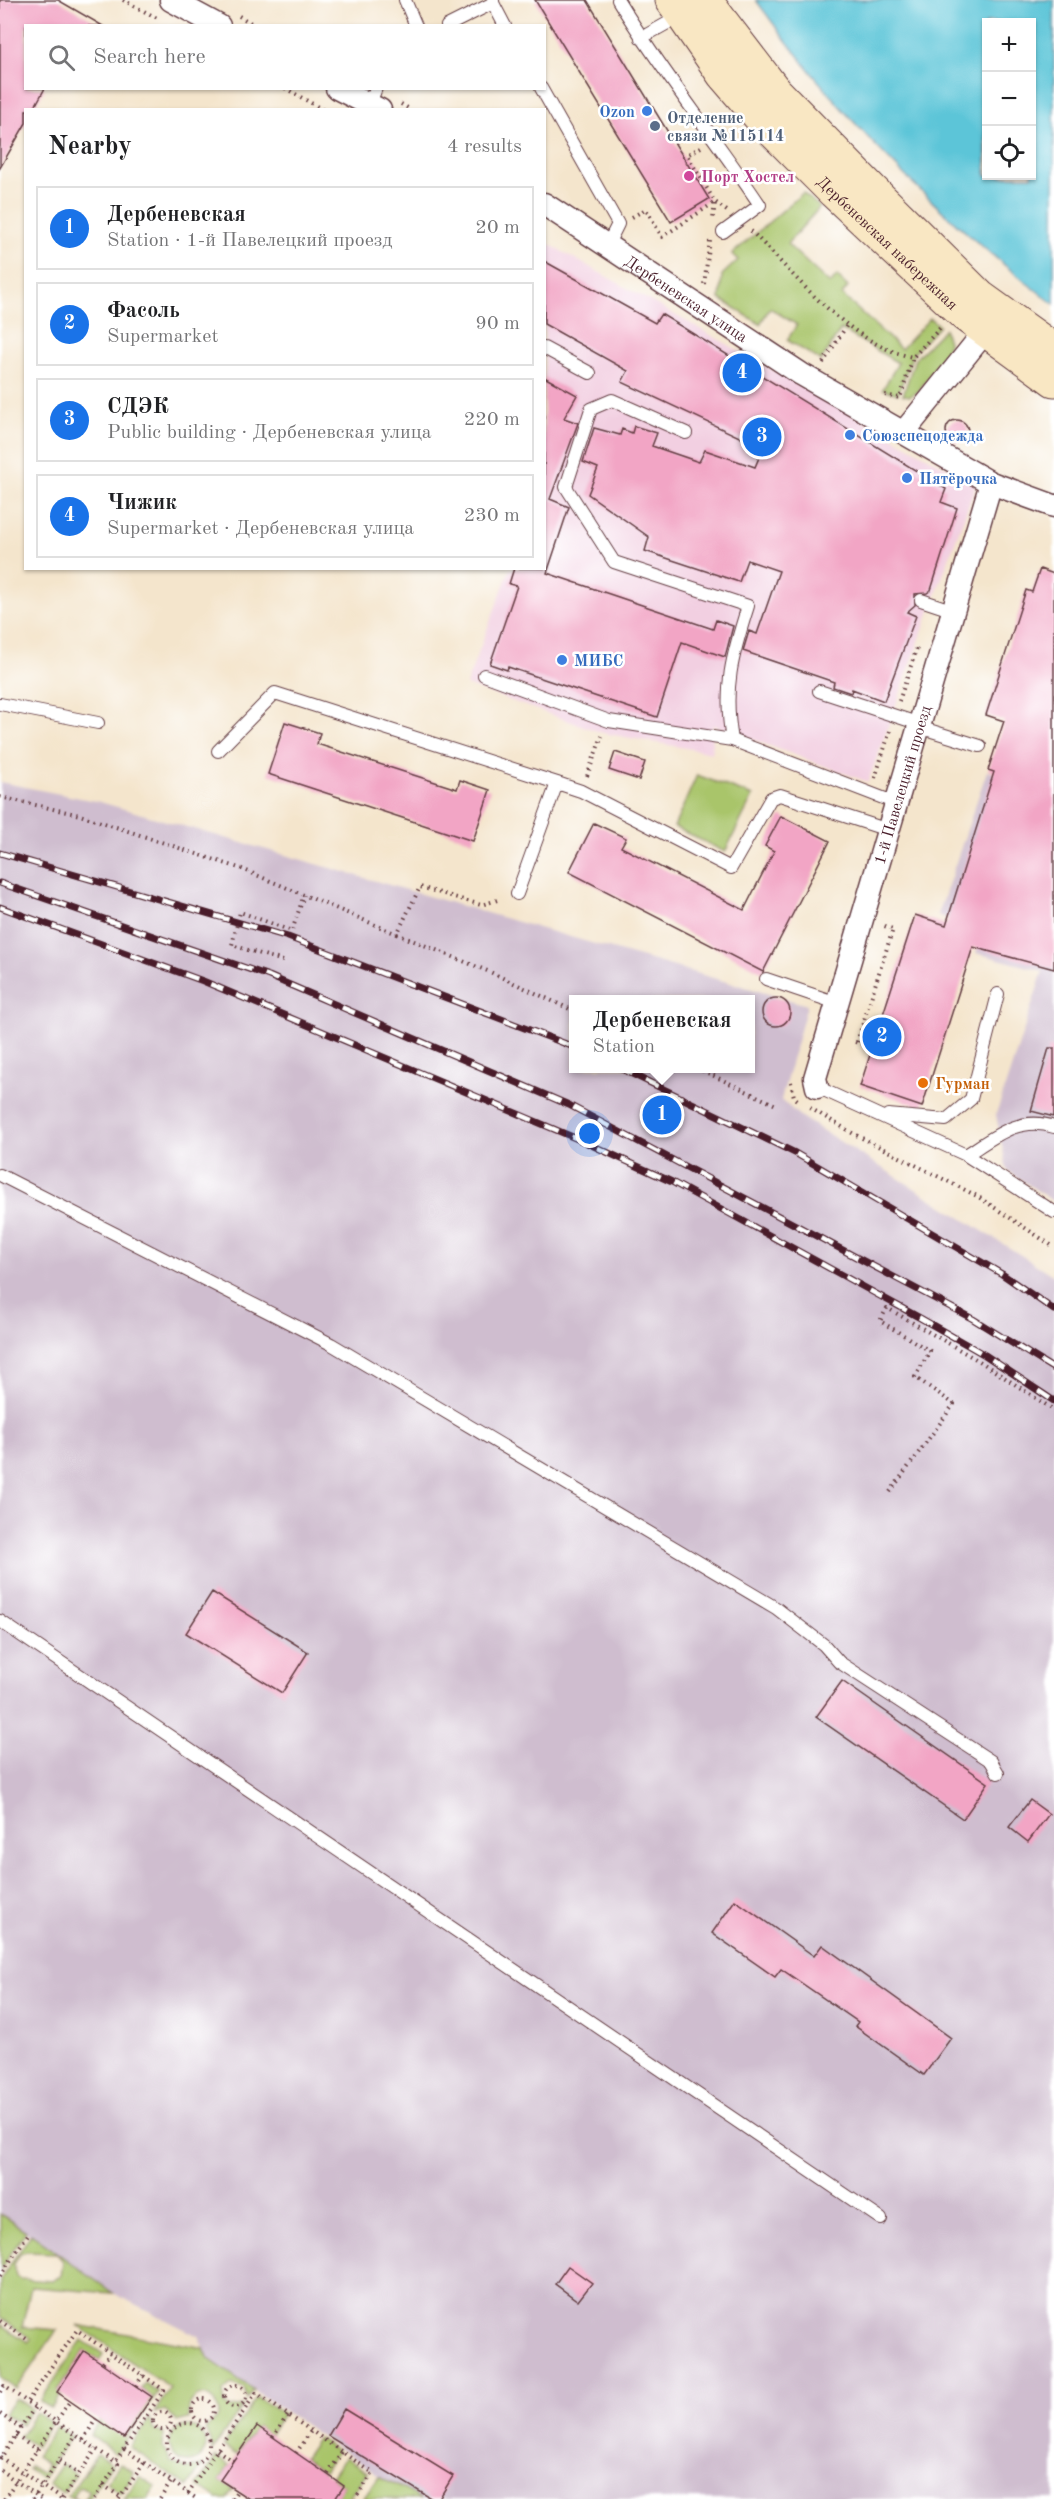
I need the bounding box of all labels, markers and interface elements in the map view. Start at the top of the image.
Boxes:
map controls [982,18,1036,180]
button: + [982,18,1036,72]
search box [24,24,546,90]
icon: search [45,41,78,74]
text: Search here [93,46,206,68]
button: − [982,72,1036,126]
marker: Ozon [640,104,654,118]
place label: Ozon [599,105,635,121]
place label: Отделение связи №115114 [667,111,784,145]
marker: Отделение связи №115114 [648,119,662,133]
button: locate [982,126,1036,180]
text: Nearby [48,134,132,160]
text: 4 results [447,137,522,157]
marker: Порт Хостел [682,169,696,183]
place label: Порт Хостел [701,170,794,186]
street label: Дербеневская набережная [813,174,960,314]
text: Дербеневская [107,204,246,226]
text: 1 [64,218,75,238]
text: 20 m [475,218,520,238]
text: Station · 1-й Павелецкий проезд [107,231,392,251]
street label: Дербеневская улица [621,254,750,346]
text: Фасоль [107,300,180,322]
text: 2 [64,314,75,334]
text: 90 m [475,314,520,334]
text: Supermarket [107,327,218,347]
pin: 4 [722,350,762,395]
text: СДЭК [107,396,169,418]
text: 3 [64,410,75,430]
text: 220 m [464,410,520,430]
pin: 3 [742,414,782,460]
text: Public building · Дербеневская улица [107,423,432,443]
marker: Союзспецодежда [843,428,857,442]
place label: Союзспецодежда [862,429,984,445]
marker: Пятёрочка [900,471,914,485]
place label: Пятёрочка [919,472,998,488]
text: Чижик [107,492,177,514]
text: 4 [64,506,75,526]
text: 230 m [464,506,520,526]
text: Supermarket · Дербеневская улица [107,519,414,539]
marker: МИБС [555,653,569,667]
place label: МИБС [574,654,623,670]
street label: 1-й Павелецкий проезд [873,704,935,867]
popup [569,995,755,1073]
text: Дербеневская [593,1010,731,1032]
pin: 2 [862,1014,902,1060]
text: Station [593,1037,655,1057]
marker: Гурман [916,1076,930,1090]
place label: Гурман [935,1077,990,1093]
pin: 1 [642,1092,682,1138]
your location [575,1119,604,1148]

